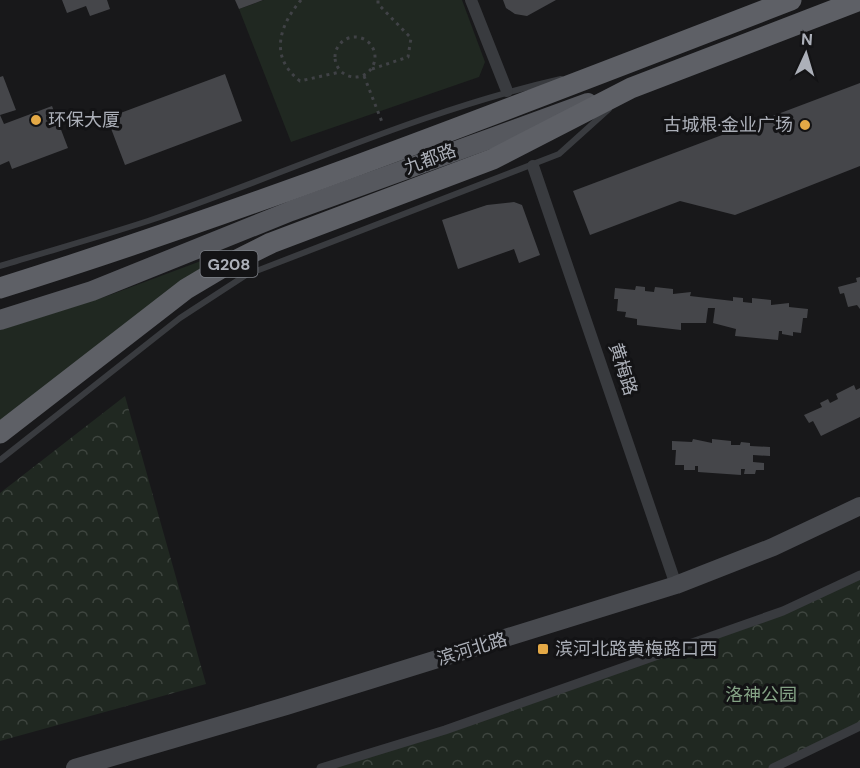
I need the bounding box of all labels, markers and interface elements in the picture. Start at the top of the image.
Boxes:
north arrow [776,24,836,84]
text: N [800,29,814,50]
place label: 环保大厦 [48,108,120,132]
marker: 环保大厦 [29,113,43,127]
place label: 古城根·金业广场 [663,113,793,137]
marker: 古城根·金业广场 [798,118,812,132]
street label: 九都路 [400,138,460,180]
road number: G208 [200,251,258,277]
street label: 黄梅路 [603,340,643,398]
street label: 滨河北路 [434,627,510,671]
place label: 滨河北路黄梅路口西 [555,637,717,661]
marker: 滨河北路黄梅路口西 [536,642,550,656]
park label: 洛神公园 [725,683,797,707]

